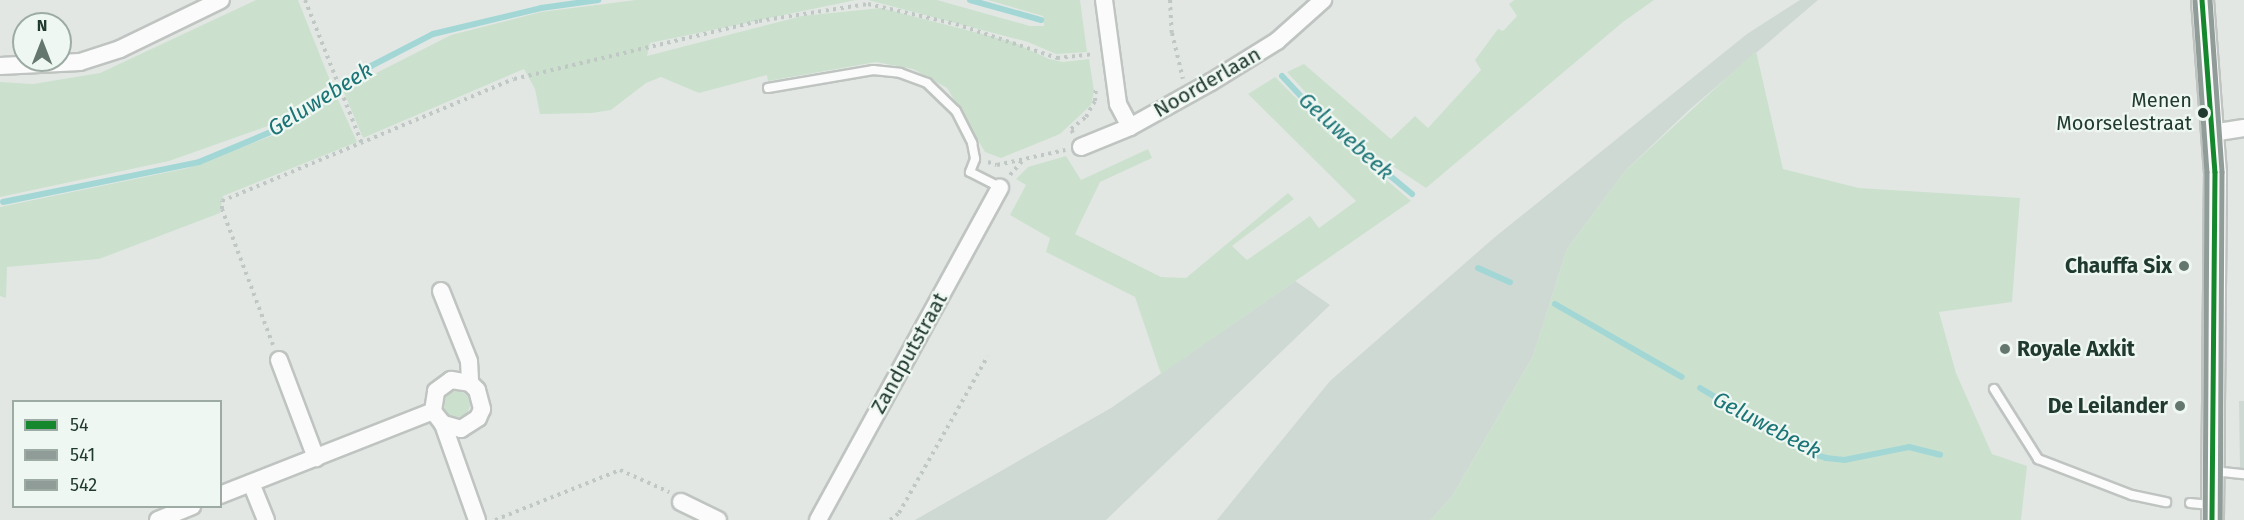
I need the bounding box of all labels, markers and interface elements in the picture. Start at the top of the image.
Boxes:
north arrow [12,12,72,72]
text: N [37,16,47,35]
street label: Noorderlaan [1149,41,1265,123]
water label: Geluwebeek [263,56,377,142]
water label: Geluwebeek [1293,87,1399,185]
place label: Menen Moorselestraat [2056,89,2192,136]
marker: Menen Moorselestraat [2197,107,2209,119]
place label: Chauffa Six [2065,253,2172,279]
marker: Chauffa Six [2177,259,2191,273]
street label: Zandputstraat [865,288,953,418]
place label: Royale Axkit [2017,336,2135,362]
marker: Royale Axkit [1998,342,2012,356]
water label: Geluwebeek [1708,386,1826,464]
place label: De Leilander [2048,393,2168,419]
marker: De Leilander [2173,399,2187,413]
legend [12,400,222,508]
text: 54 [70,414,89,436]
text: 541 [70,444,95,466]
text: 542 [70,474,97,496]

